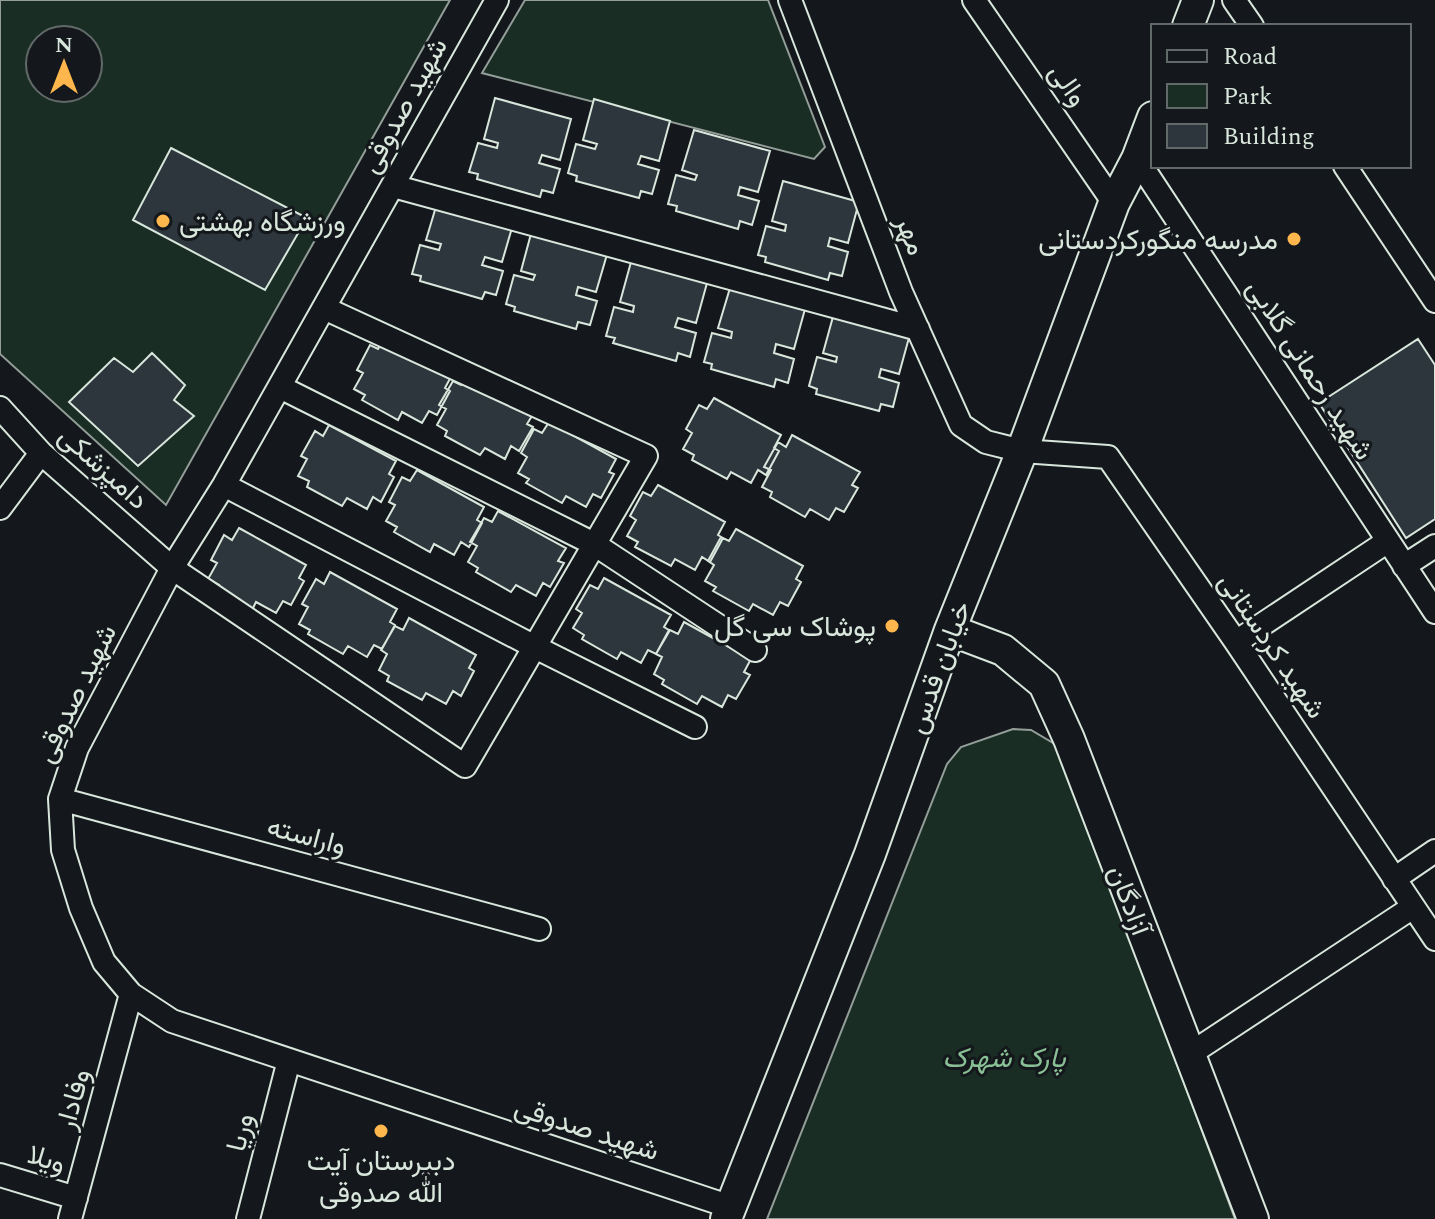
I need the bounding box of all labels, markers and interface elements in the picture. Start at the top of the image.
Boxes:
north arrow [24,24,104,104]
legend [1151,24,1411,168]
text: N [55,29,73,62]
street label: شهید صدوقی [349,30,459,182]
text: Road [1223,39,1277,75]
street label: والی [1037,54,1098,116]
text: Park [1223,79,1273,115]
text: Building [1223,119,1315,155]
place label: ورزشگاه بهشتی [179,201,346,244]
street label: مهر [883,208,938,262]
marker: ورزشگاه بهشتی [154,212,172,230]
place label: مدرسه منگورکردستانی [1038,219,1278,262]
marker: مدرسه منگورکردستانی [1285,230,1303,248]
street label: شهید رحمانی گلابی [1235,270,1385,469]
street label: دامپزشکی [48,416,158,521]
street label: شهید کردستانی [1207,564,1337,728]
street label: خیابان قدس [896,595,983,740]
place label: پوشاک سی گل [714,606,876,649]
street label: شهید صدوقی [24,617,129,770]
marker: پوشاک سی گل [883,617,901,635]
street label: واراسته [262,805,351,868]
street label: آزادگان [1096,859,1163,944]
park label: پارک شهرک [943,1037,1067,1080]
street label: وفادار [44,1064,102,1136]
street label: شهید صدوقی [509,1086,664,1173]
street label: وریا [215,1109,266,1156]
marker: دبیرستان آیت الله صدوقی [372,1122,390,1140]
street label: ویلا [22,1133,71,1186]
place label: دبیرستان آیت الله صدوقی [307,1140,455,1215]

